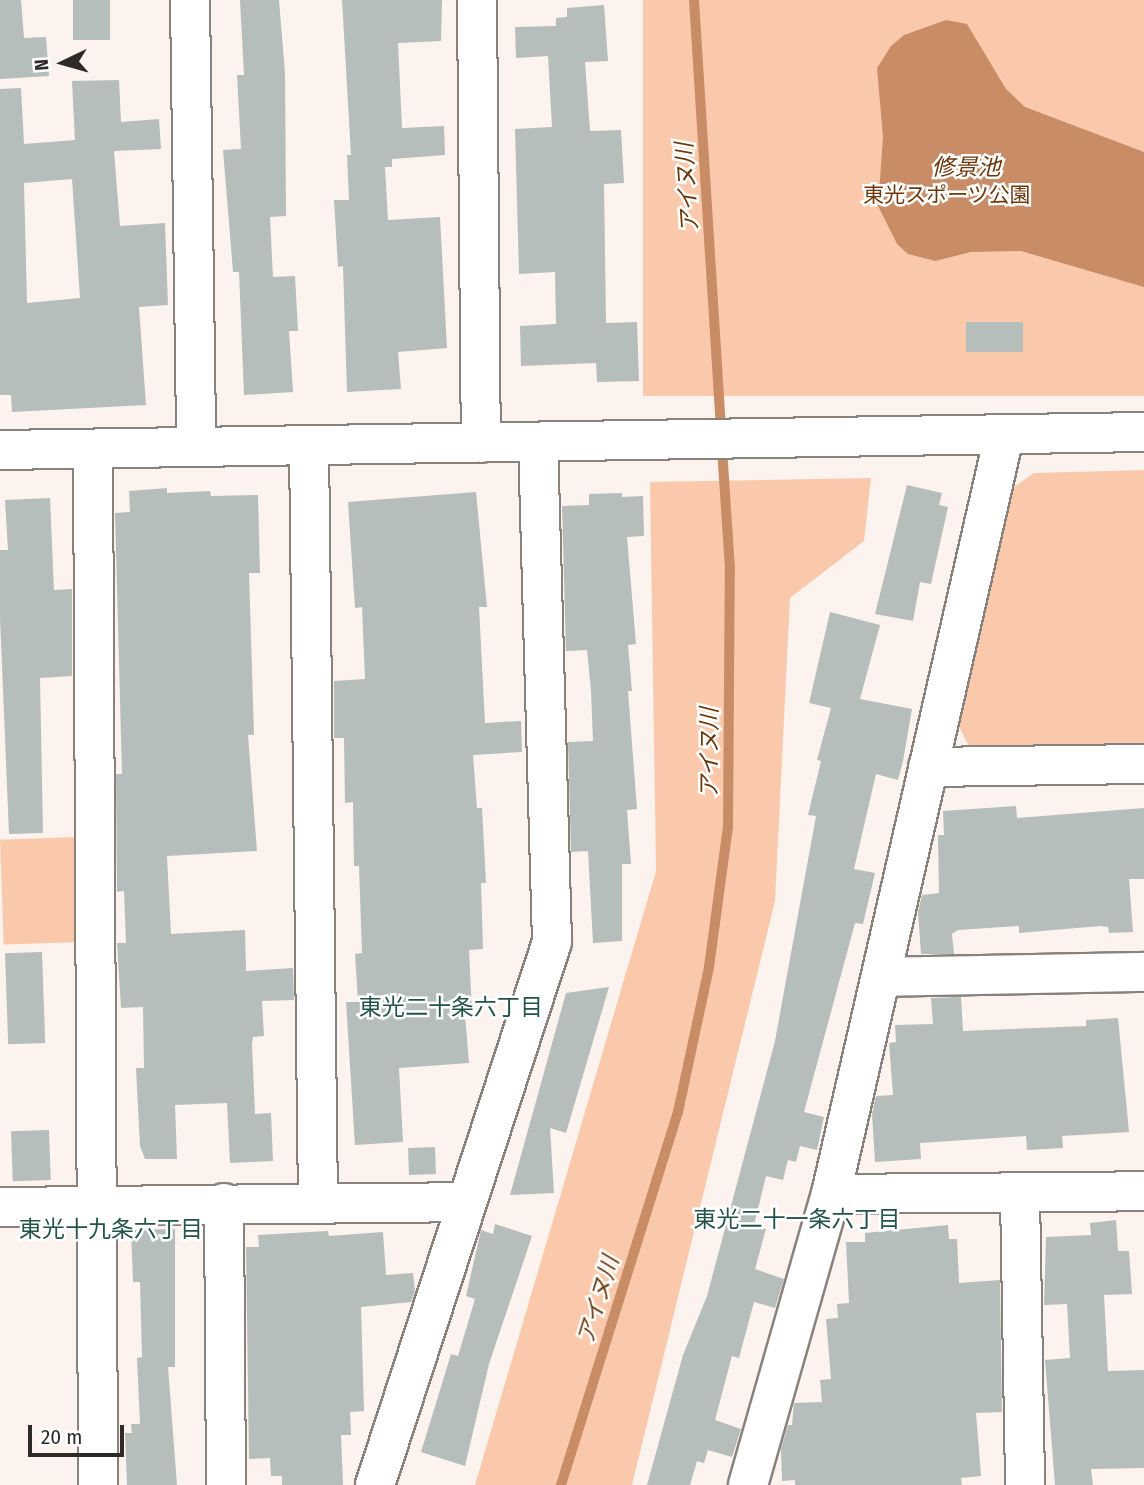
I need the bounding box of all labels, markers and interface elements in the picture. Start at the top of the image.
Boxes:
north arrow [28,28,98,98]
text: N [30,58,54,72]
water label: アイヌ川 [670,141,704,235]
water label: 修景池 [932,153,1000,181]
park label: 東光スポーツ公園 [863,182,1031,208]
water label: アイヌ川 [695,707,723,799]
district label: 東光二十条六丁目 [359,993,543,1021]
district label: 東光二十一条六丁目 [694,1205,900,1233]
district label: 東光十九条六丁目 [19,1215,203,1243]
water label: アイヌ川 [571,1252,625,1348]
scale bar [32,1412,128,1456]
text: 20 m [41,1424,82,1450]

